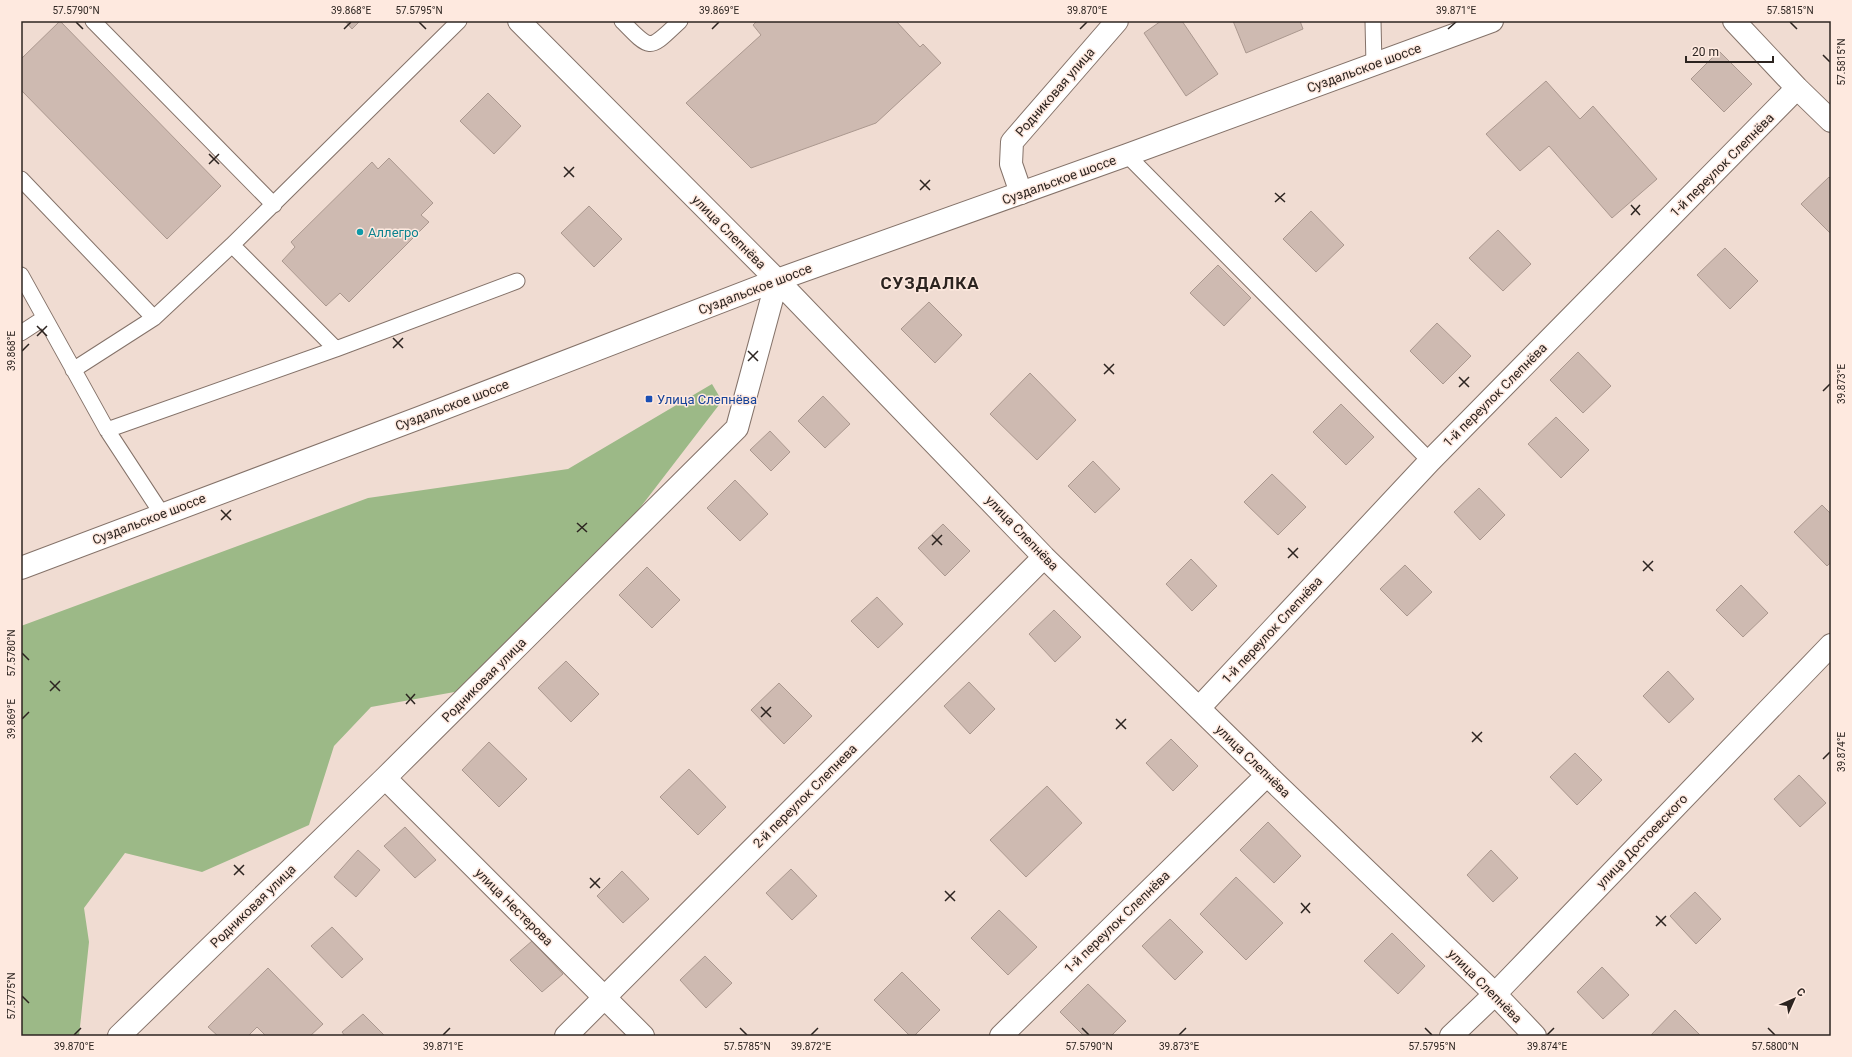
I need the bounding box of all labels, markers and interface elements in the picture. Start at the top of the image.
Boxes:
text: 57.5790°N [52,5,100,16]
text: 39.868°E [331,5,371,16]
text: 57.5795°N [395,5,443,16]
text: 39.869°E [699,5,739,16]
text: 39.870°E [1067,5,1107,16]
text: 39.871°E [1436,5,1476,16]
text: 57.5815°N [1766,5,1814,16]
scale bar [1686,38,1773,64]
text: 57.5815°N [1836,38,1847,86]
street label: Суздальское шоссе [1305,40,1423,96]
street label: Родниковая улица [1012,45,1098,139]
text: 20 m [1692,45,1719,59]
street label: 1-й переулок Слепнёва [1667,110,1777,220]
street label: Суздальское шоссе [1000,152,1118,208]
street label: улица Слепнёва [689,192,769,272]
place label: Аллегро [368,225,419,240]
marker: Аллегро [355,227,365,237]
street label: Суздальское шоссе [696,260,814,318]
district label: СУЗДАЛКА [880,273,980,293]
text: 39.868°E [6,331,17,371]
street label: 1-й переулок Слепнёва [1440,340,1550,450]
text: 39.873°E [1836,364,1847,404]
street label: Суздальское шоссе [393,376,511,434]
place label: Улица Слепнёва [657,392,757,407]
marker: Улица Слепнёва [644,394,654,404]
street label: Суздальское шоссе [90,490,208,548]
street label: улица Слепнёва [983,492,1061,574]
street label: 1-й переулок Слепнёва [1219,574,1325,686]
text: 57.5780°N [6,629,17,677]
street label: Родниковая улица [439,635,529,725]
text: 39.869°E [6,699,17,739]
street label: улица Слепнёва [1212,722,1294,800]
text: 39.874°E [1836,732,1847,772]
street label: 2-й переулок Слепнева [750,741,860,851]
street label: улица Достоевского [1593,791,1691,891]
street label: Родниковая улица [207,861,299,951]
street label: улица Нестерова [472,865,556,949]
street label: 1-й переулок Слепнёва [1061,868,1173,976]
street label: улица Слепнёва [1445,946,1525,1026]
text: 57.5775°N [6,972,17,1020]
north arrow [1774,979,1814,1019]
text: С [1794,985,1808,999]
text: 39.870°E [54,1041,94,1052]
text: 39.871°E [423,1041,463,1052]
text: 57.5785°N [723,1041,771,1052]
text: 39.872°E [791,1041,831,1052]
text: 57.5790°N [1065,1041,1113,1052]
text: 39.873°E [1159,1041,1199,1052]
text: 57.5795°N [1408,1041,1456,1052]
text: 39.874°E [1527,1041,1567,1052]
text: 57.5800°N [1751,1041,1799,1052]

